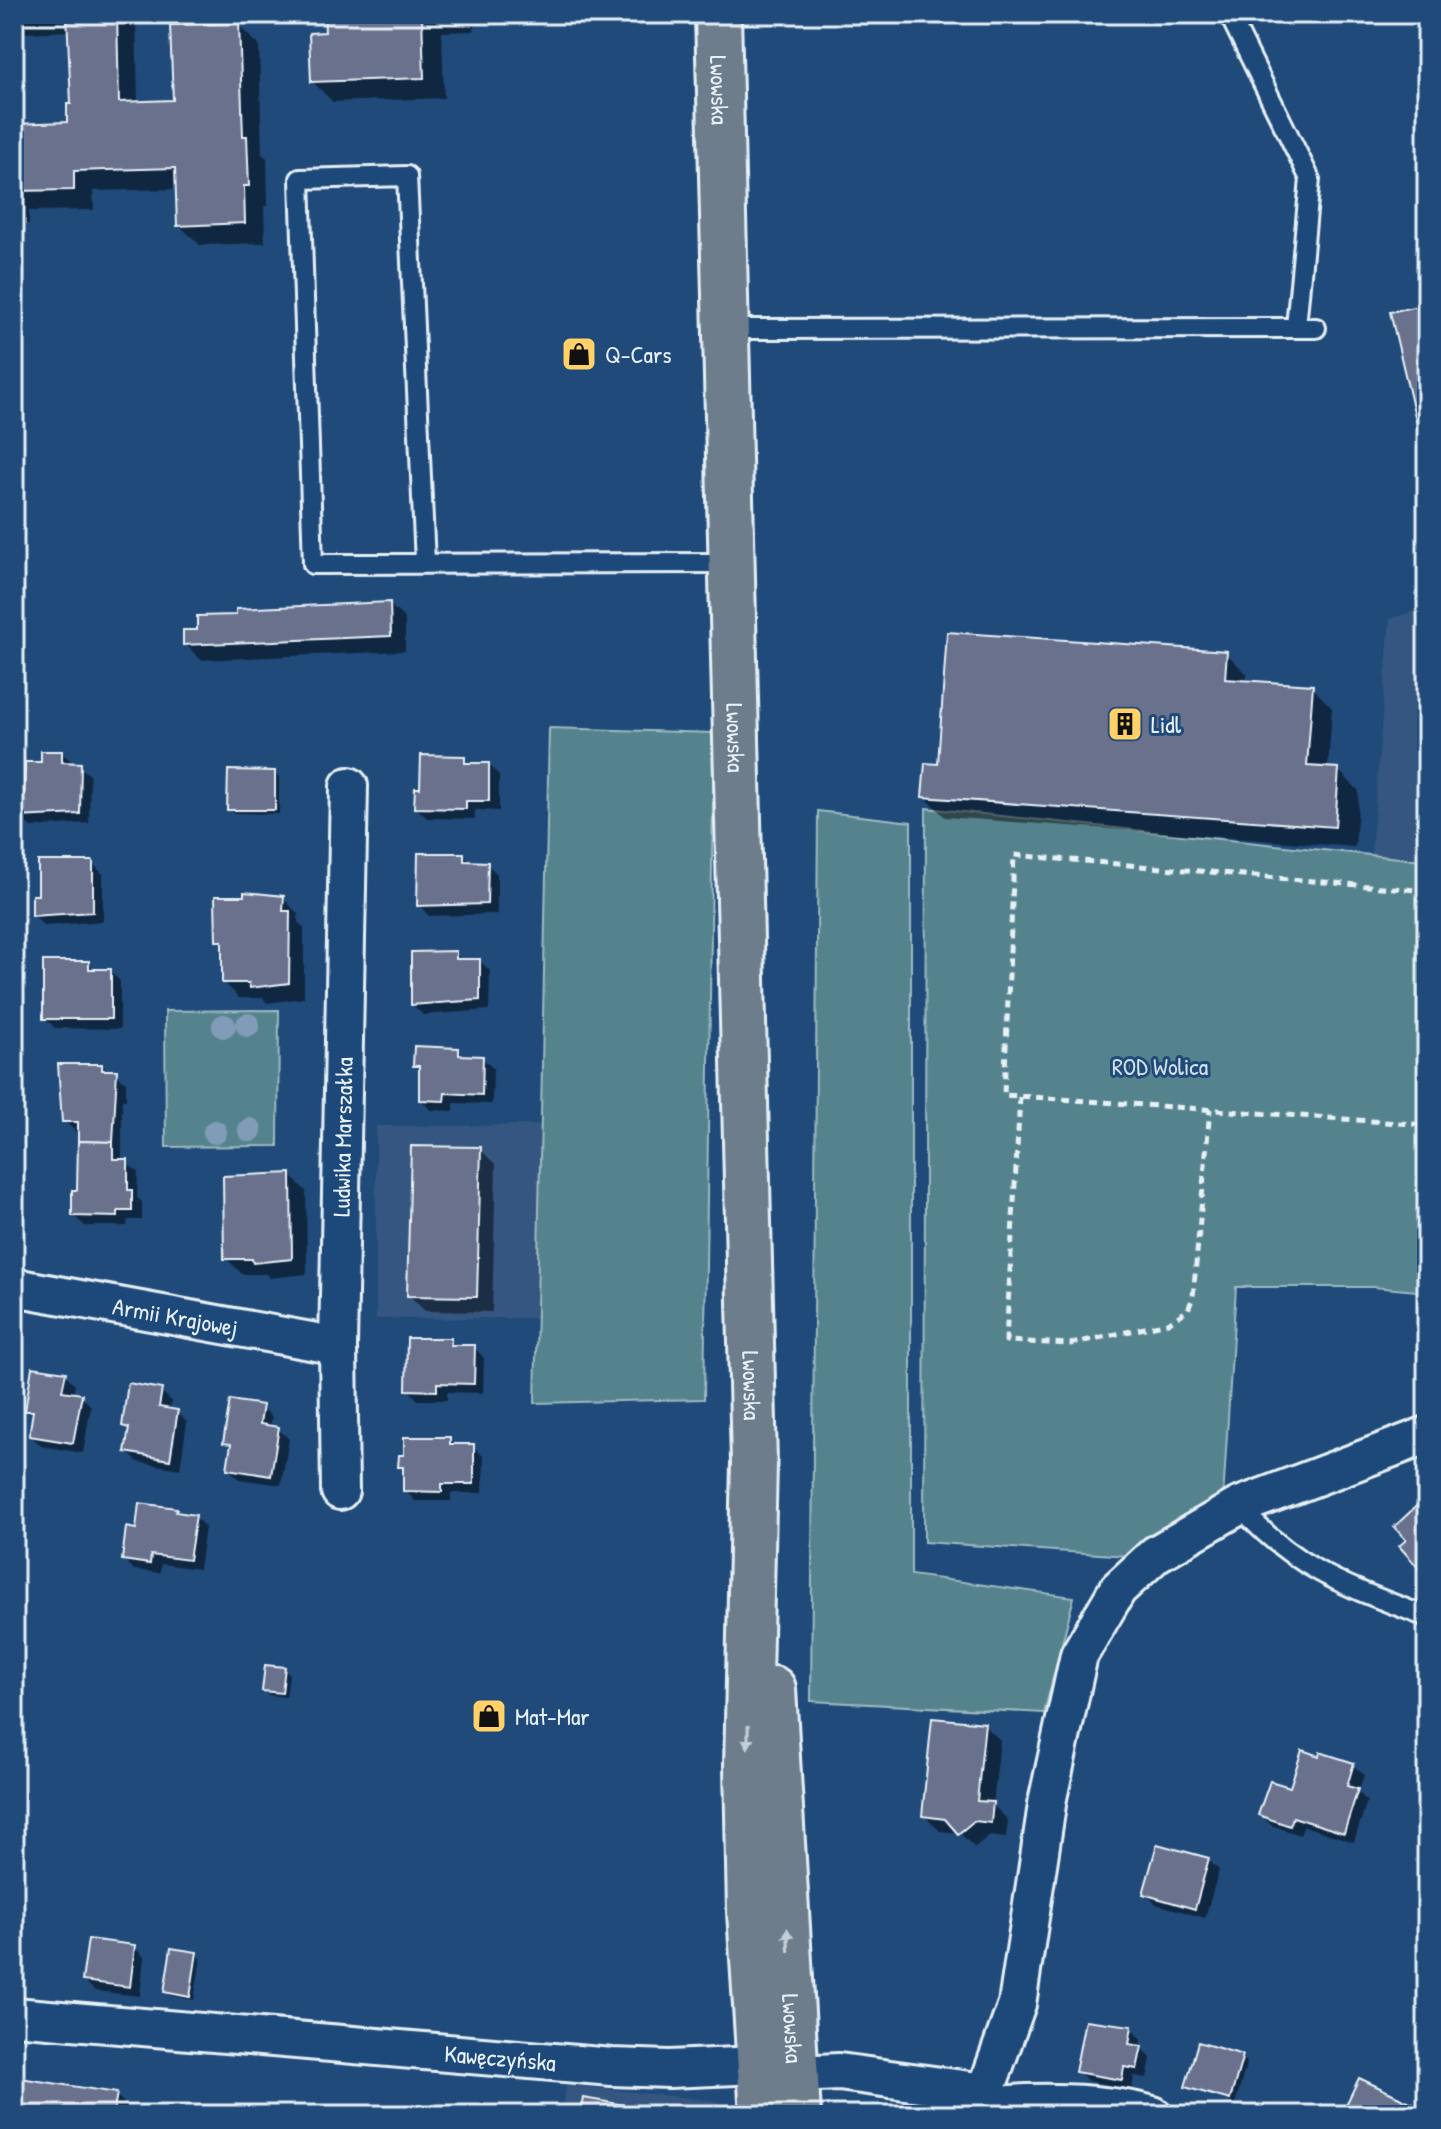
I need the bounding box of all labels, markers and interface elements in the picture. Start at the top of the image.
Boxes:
street label: Lwowska [703,55,737,125]
shop icon: Q-Cars [560,335,598,373]
place label: Q-Cars [605,338,671,370]
street label: Lwowska [719,703,753,773]
building icon: Lidl [1106,705,1144,743]
place label: Lidl [1151,708,1182,740]
park label: ROD Wolica [1112,1050,1208,1082]
street label: Ludwika Marszałka [325,1057,360,1217]
street label: Armii Krajowej [110,1289,240,1343]
street label: Lwowska [735,1350,769,1421]
shop icon: Mat-Mar [470,1697,508,1735]
place label: Mat-Mar [515,1700,590,1732]
one-way arrow [741,1725,754,1750]
one-way arrow [781,1927,794,1952]
street label: Lwowska [775,1993,811,2064]
street label: Kawęczyńska [443,2037,557,2078]

